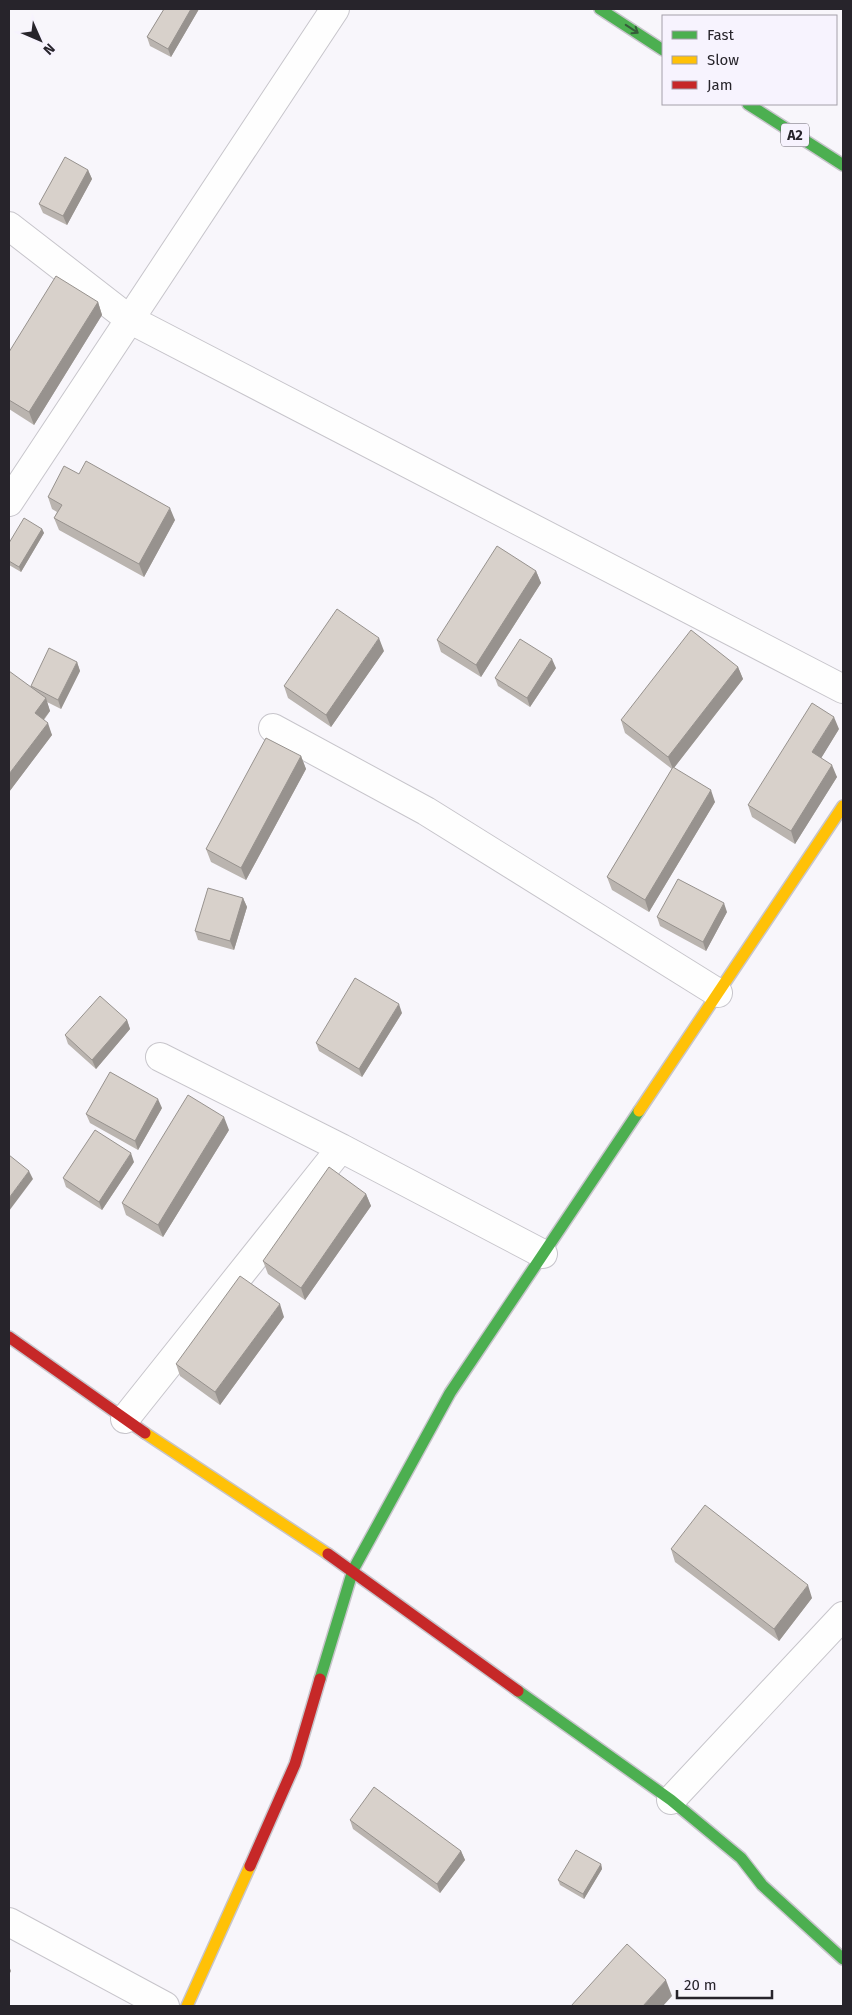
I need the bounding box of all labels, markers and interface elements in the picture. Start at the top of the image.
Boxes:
north arrow [15,15,65,65]
legend [662,15,837,105]
one-way arrow [624,24,638,34]
text: Fast [707,26,734,44]
text: N [40,40,58,58]
text: Slow [707,51,739,69]
text: Jam [707,76,733,94]
road number: A2 [781,124,809,146]
scale bar [677,1968,772,2000]
text: 20 m [684,1976,717,1994]

